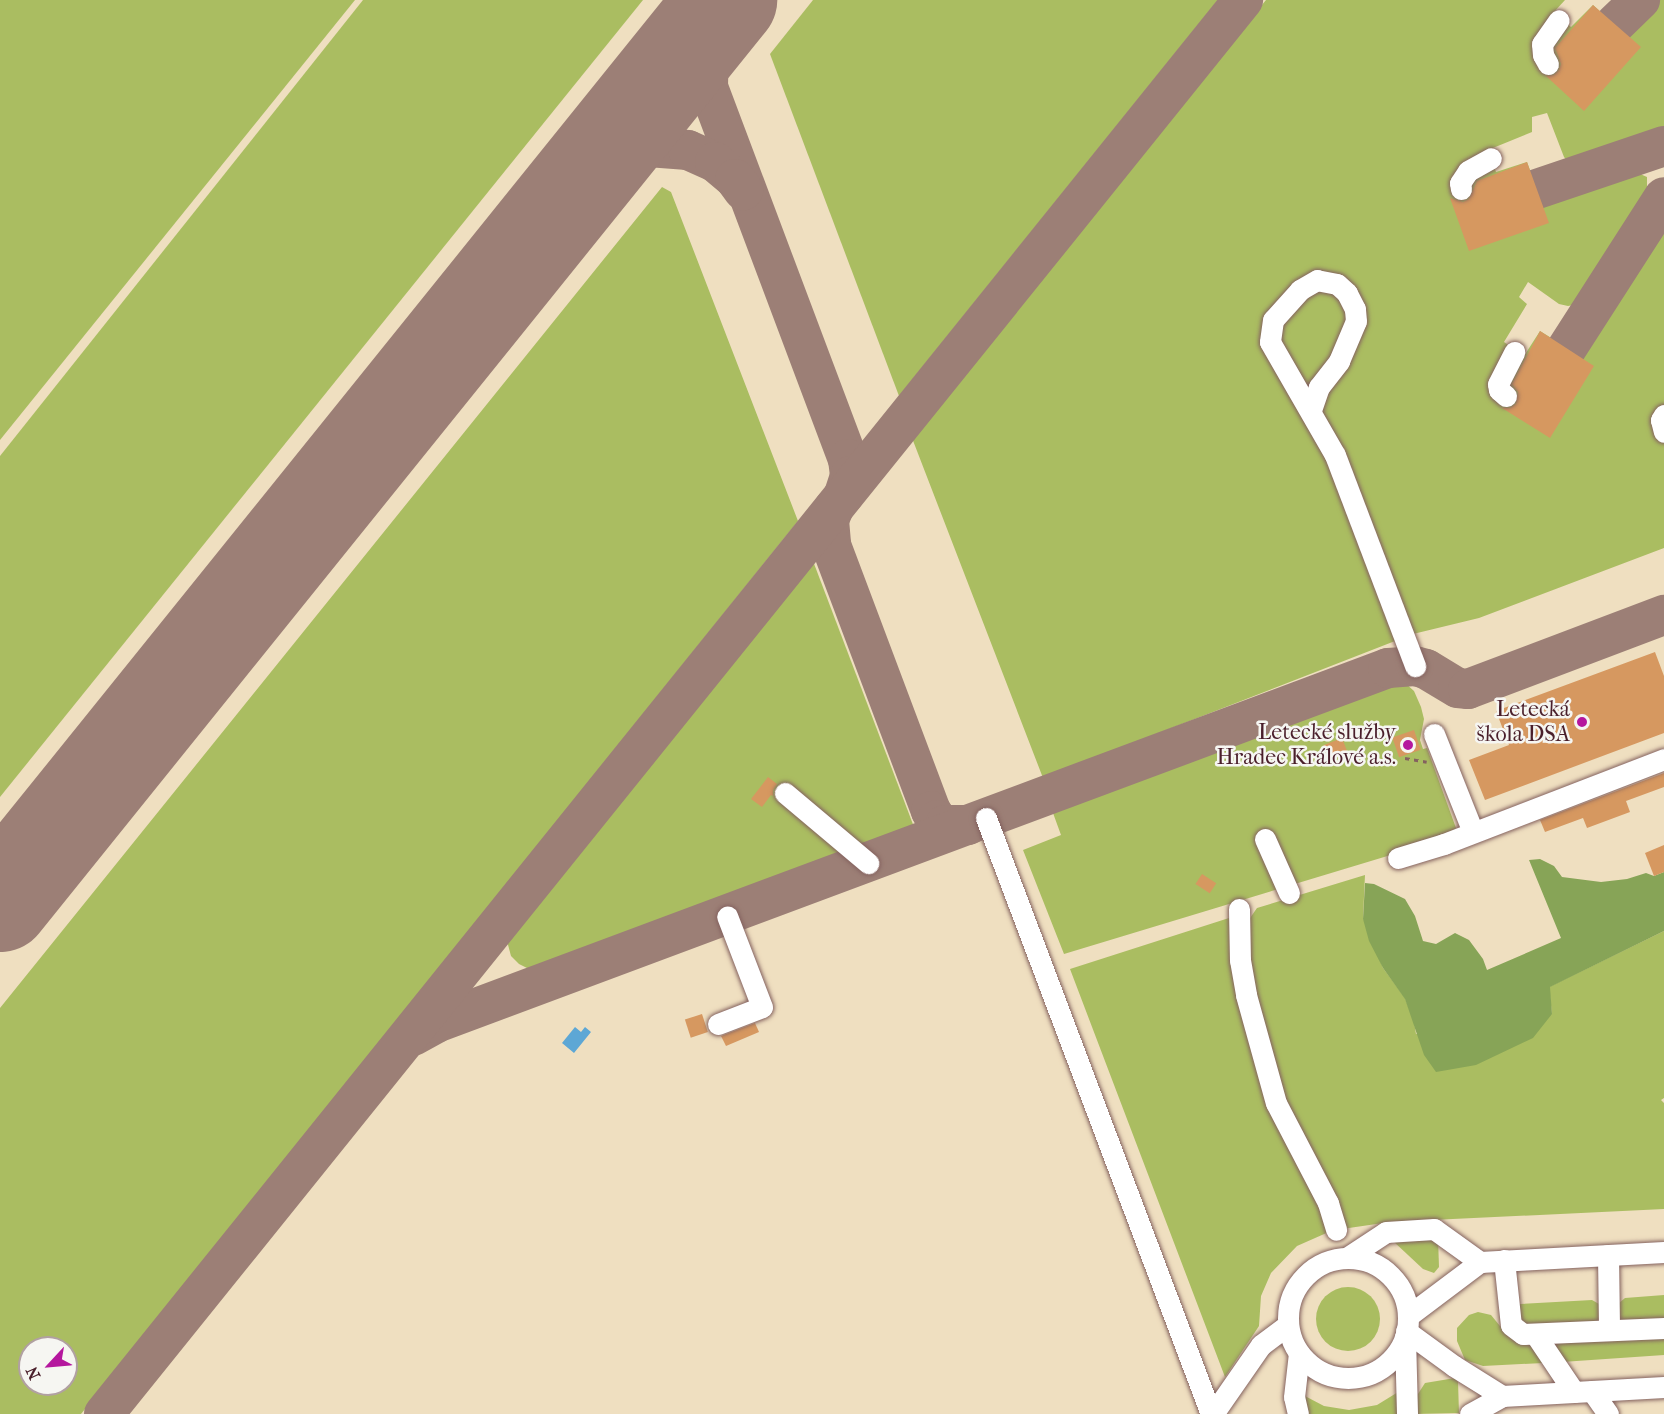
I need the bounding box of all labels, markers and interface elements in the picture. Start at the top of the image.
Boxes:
place label: Letecká škola DSA [1477,696,1570,748]
marker: Letecká škola DSA [1575,715,1589,729]
place label: Letecké služby Hradec Králové a.s. [1216,719,1396,770]
marker: Letecké služby Hradec Králové a.s. [1401,738,1415,752]
north arrow [18,1336,78,1396]
text: N [22,1364,44,1383]

